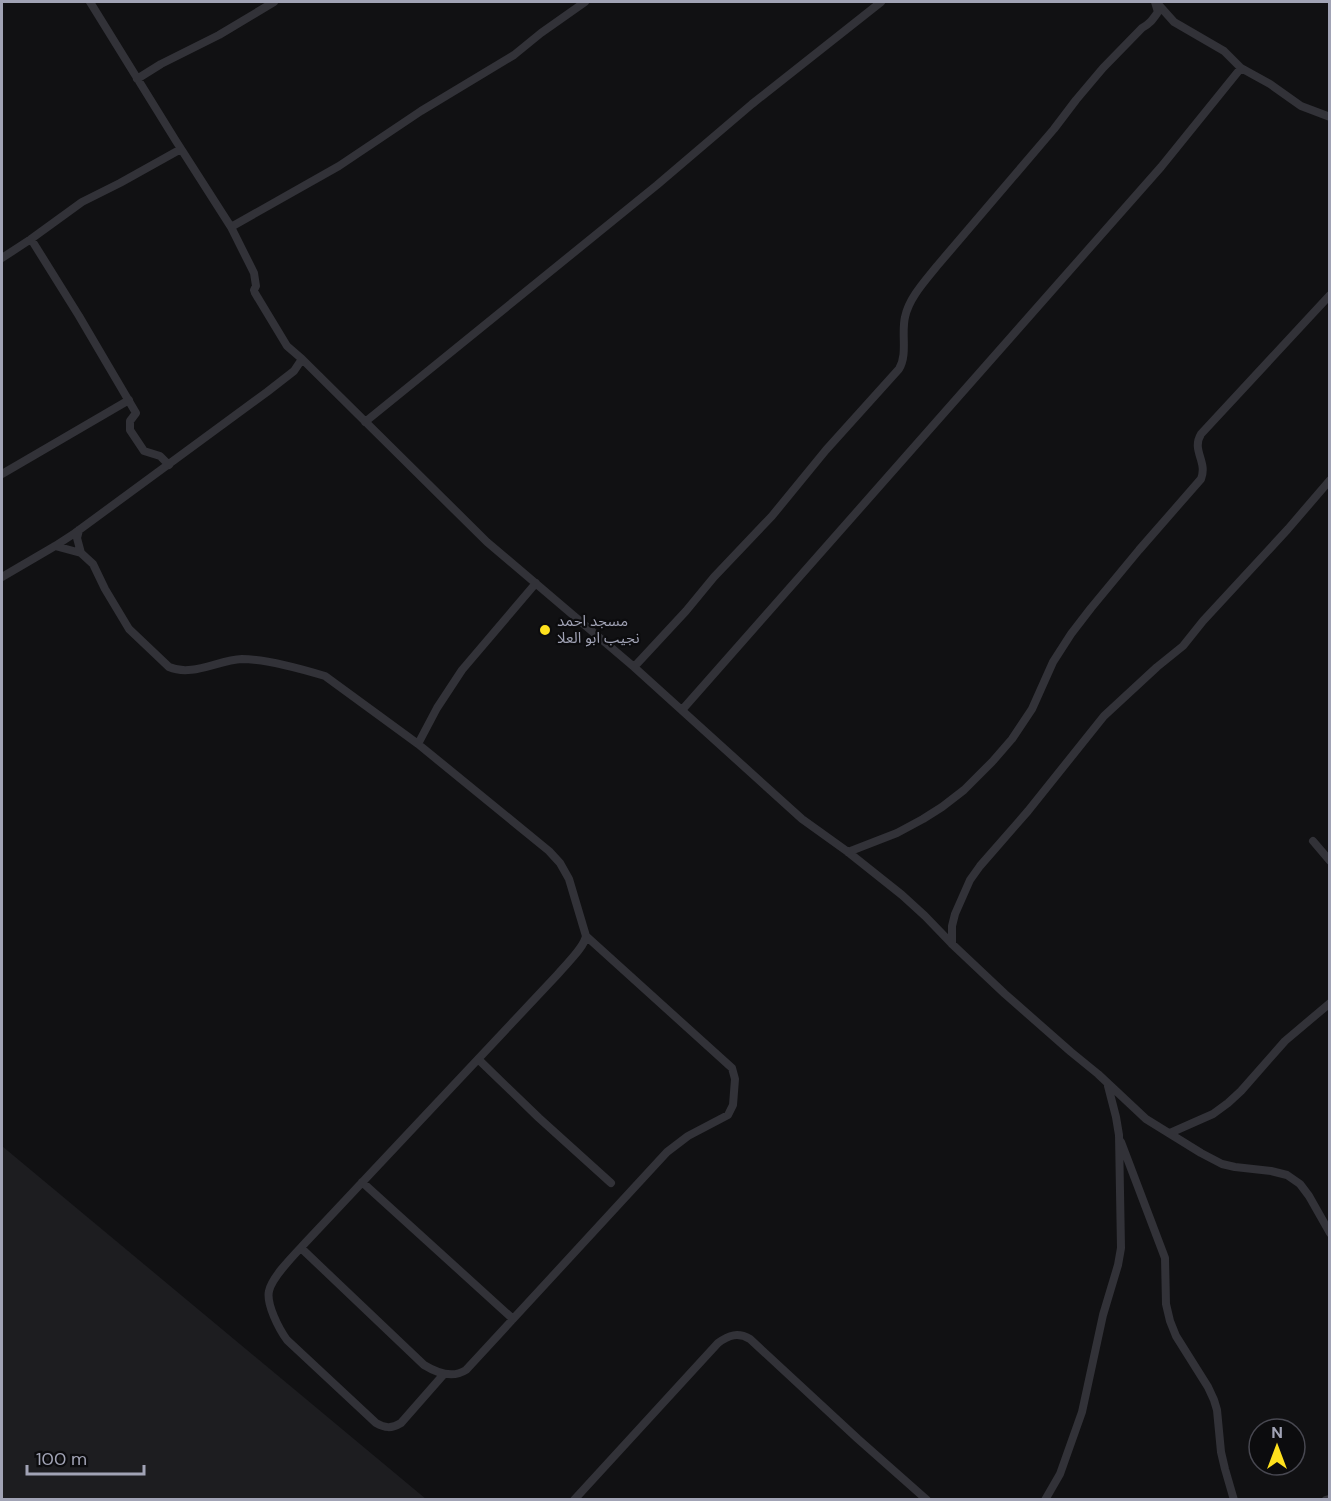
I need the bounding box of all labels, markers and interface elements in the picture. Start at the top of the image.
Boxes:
place label: مسجد احمد نجيب ابو العلا [557,611,640,648]
marker: مسجد احمد نجيب ابو العلا [538,623,552,637]
north arrow [1247,1417,1307,1477]
text: N [1271,1422,1283,1443]
scale bar [27,1438,144,1476]
text: 100 m [36,1447,87,1471]

